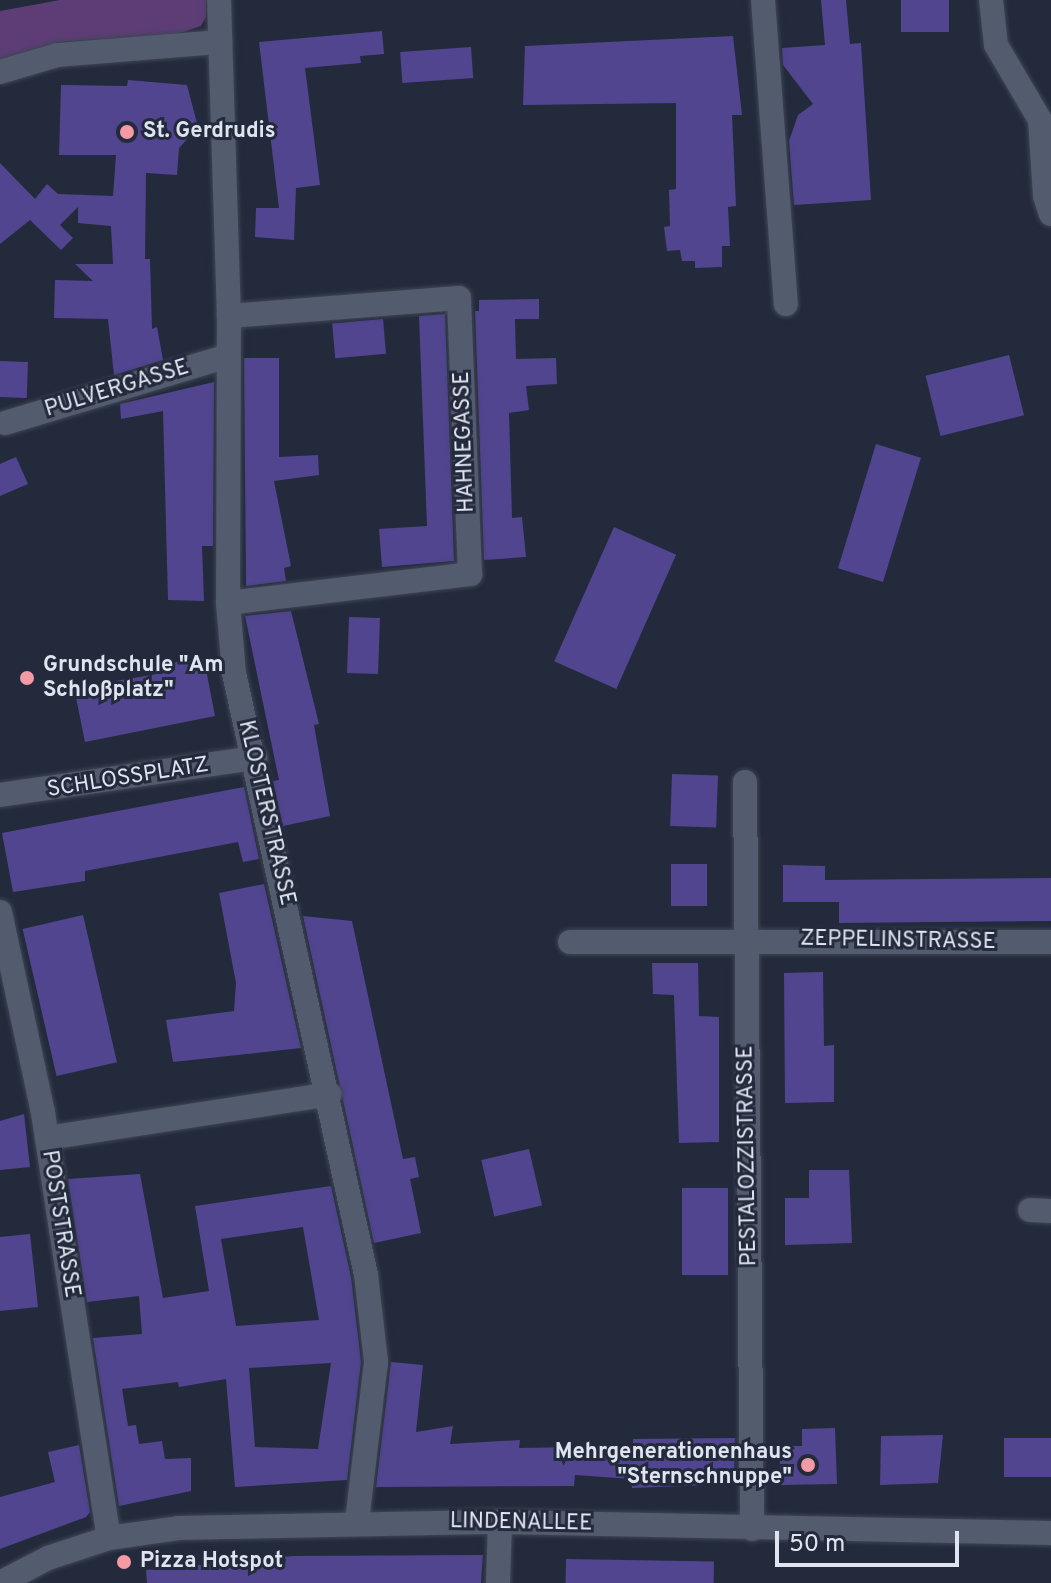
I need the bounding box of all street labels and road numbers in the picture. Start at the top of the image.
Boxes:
street label: PULVERGASSE [42,355,192,423]
street label: HAHNEGASSE [449,371,481,513]
street label: KLOSTERSTRASSE [232,718,300,908]
street label: SCHLOSSPLATZ [45,752,211,804]
street label: ZEPPELINSTRASSE [800,926,996,956]
street label: PESTALOZZISTRASSE [733,1045,763,1267]
street label: POSTSTRASSE [35,1148,85,1300]
street label: LINDENALLEE [450,1509,592,1537]

